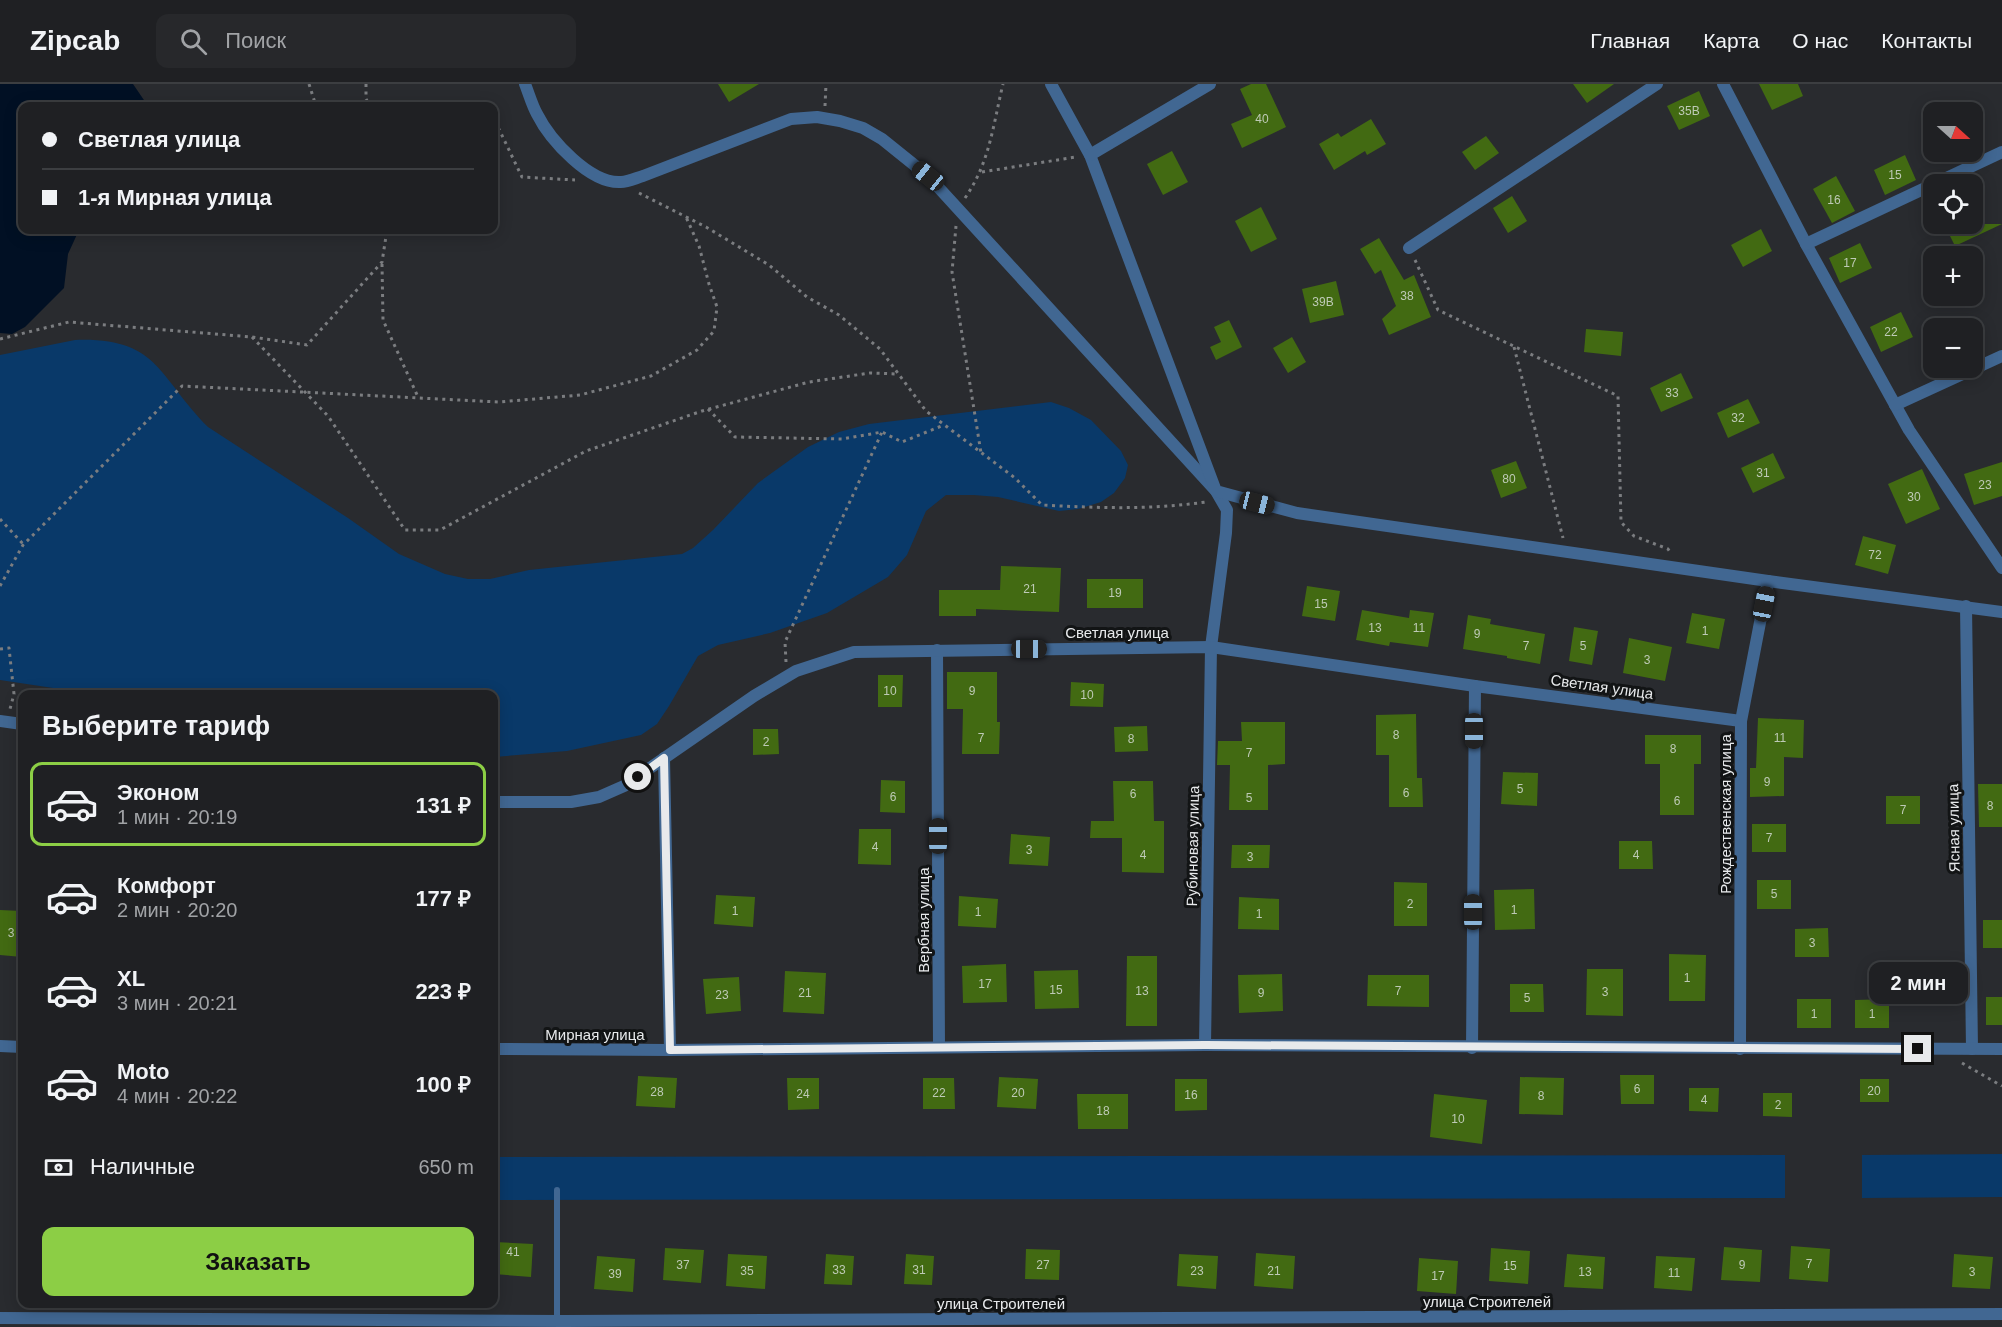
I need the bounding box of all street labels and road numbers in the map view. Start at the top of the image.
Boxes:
street label: Светлая улица [1065,624,1169,641]
street label: Светлая улица [1550,671,1655,702]
street label: Рождественская улица [1717,733,1734,894]
street label: Ясная улица [1944,783,1963,872]
street label: Рубиновая улица [1183,785,1202,907]
street label: Вербная улица [915,867,932,973]
street label: Мирная улица [545,1026,645,1043]
street label: улица Строителей [1423,1293,1551,1310]
street label: улица Строителей [937,1295,1065,1312]

